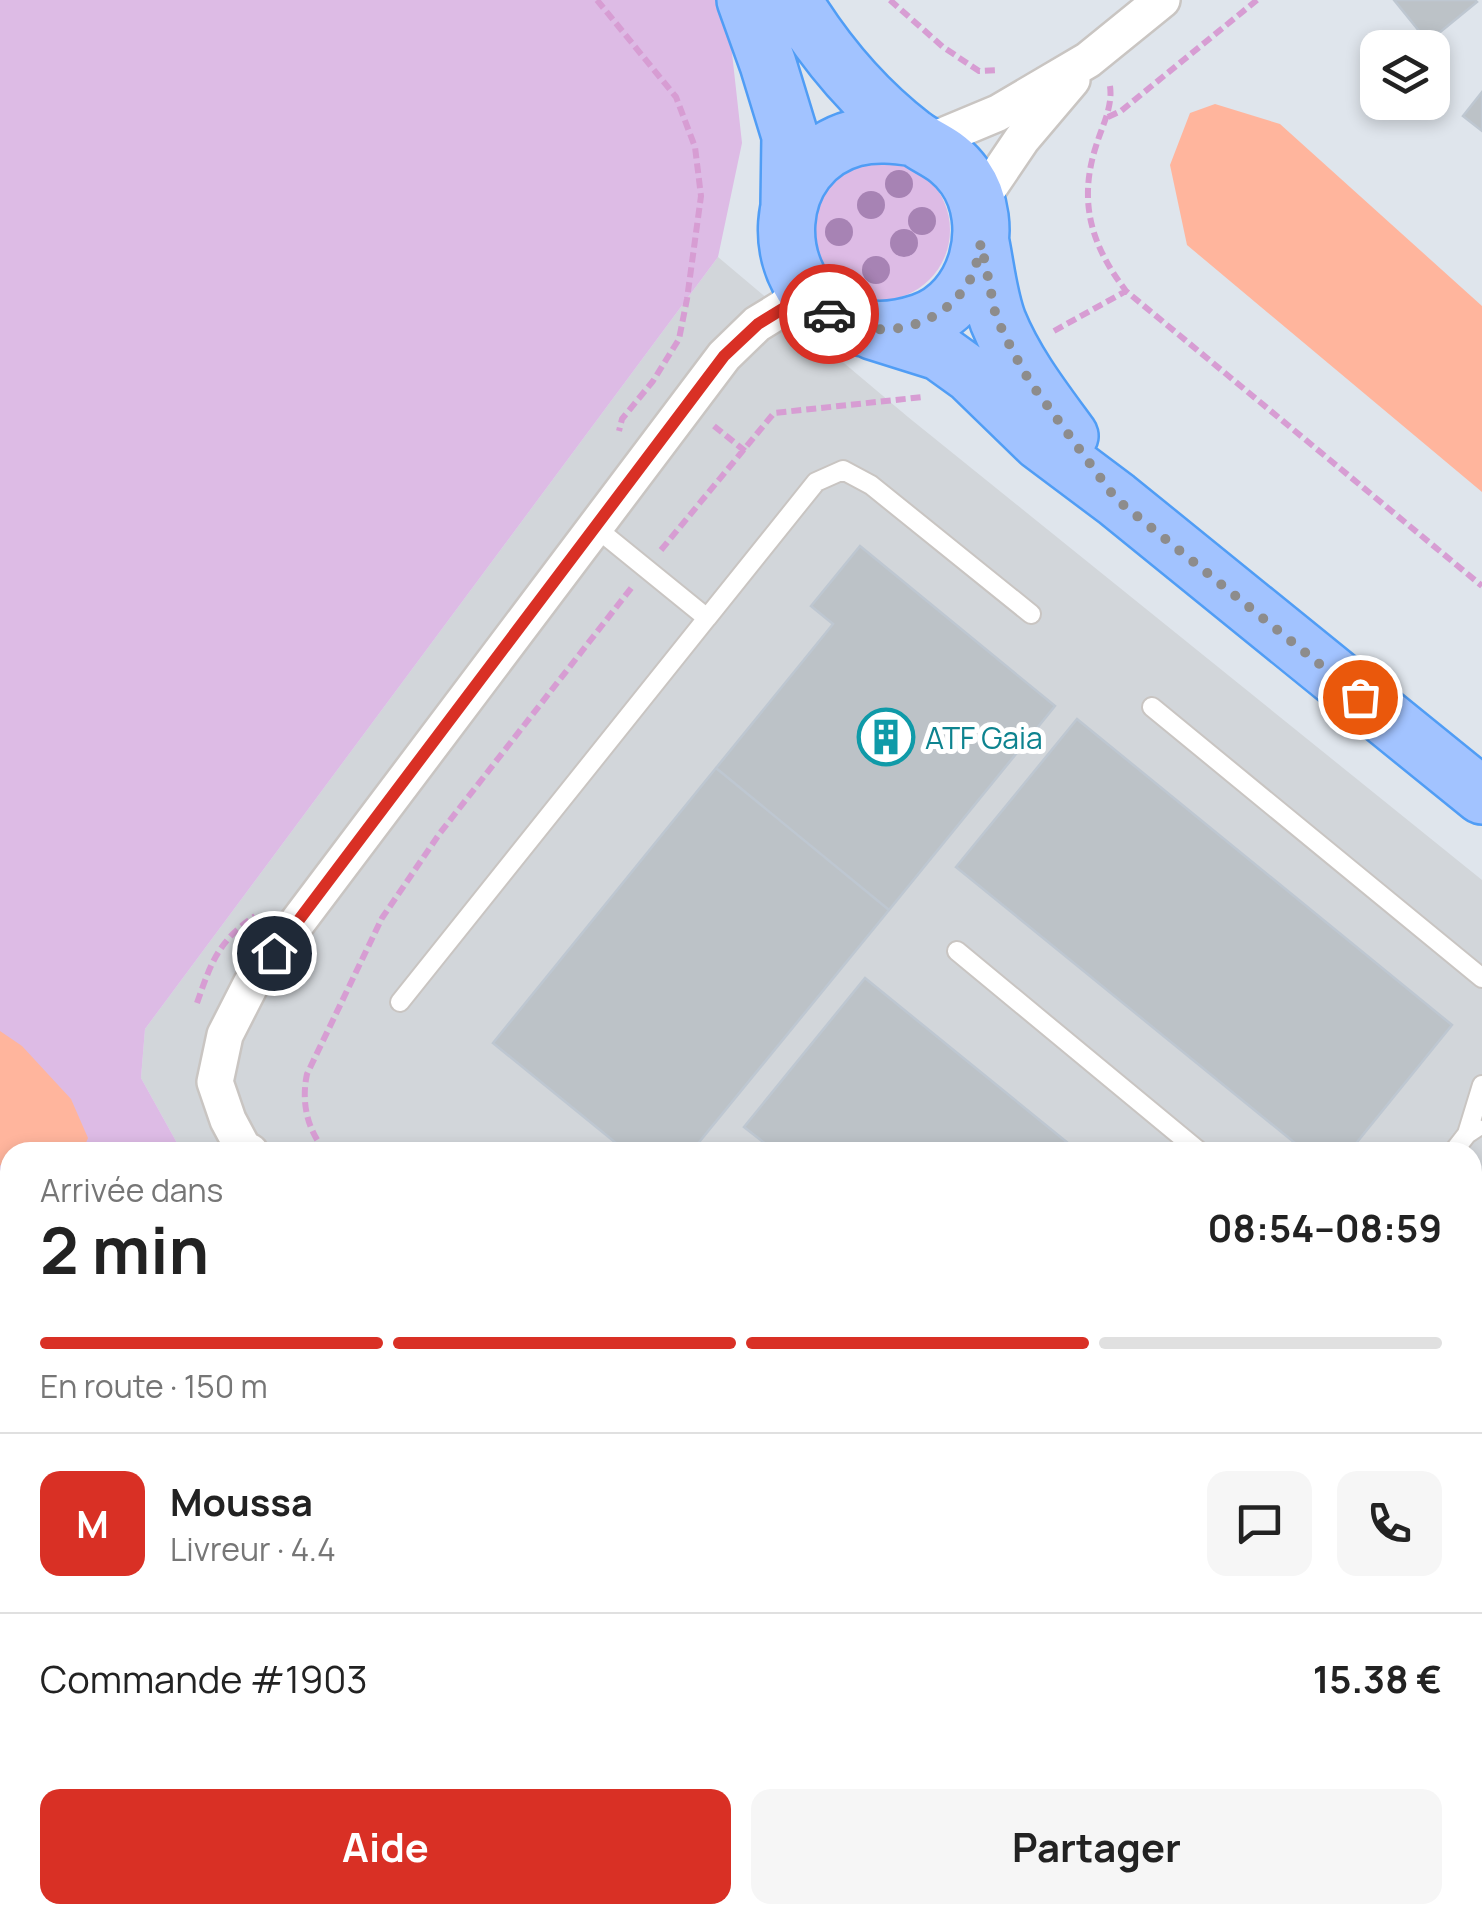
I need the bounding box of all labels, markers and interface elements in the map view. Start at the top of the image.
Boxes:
map controls [1360,30,1450,120]
button: layers [1360,30,1450,120]
courier [779,264,879,364]
icon: car [802,287,857,342]
pin [1318,655,1403,740]
icon: bag [1333,670,1388,725]
building icon: ATF Gaia [856,707,916,767]
place label: ATF Gaia [925,717,1043,758]
pin [232,911,317,996]
icon: home [247,926,302,981]
text: Arrivée dans [40,1168,223,1212]
text: 08:54–08:59 [1208,1201,1442,1253]
text: 2 min [40,1205,209,1294]
text: En route · 150 m [40,1364,268,1408]
button: chat [1207,1471,1312,1576]
button: phone [1337,1471,1442,1576]
text: Moussa [170,1475,313,1527]
text: M [76,1497,109,1549]
text: Livreur · 4.4 [170,1527,336,1571]
text: Commande #1903 [40,1652,368,1704]
text: 15.38 € [1313,1652,1442,1704]
button: Aide [40,1789,731,1904]
button: Partager [751,1789,1442,1904]

